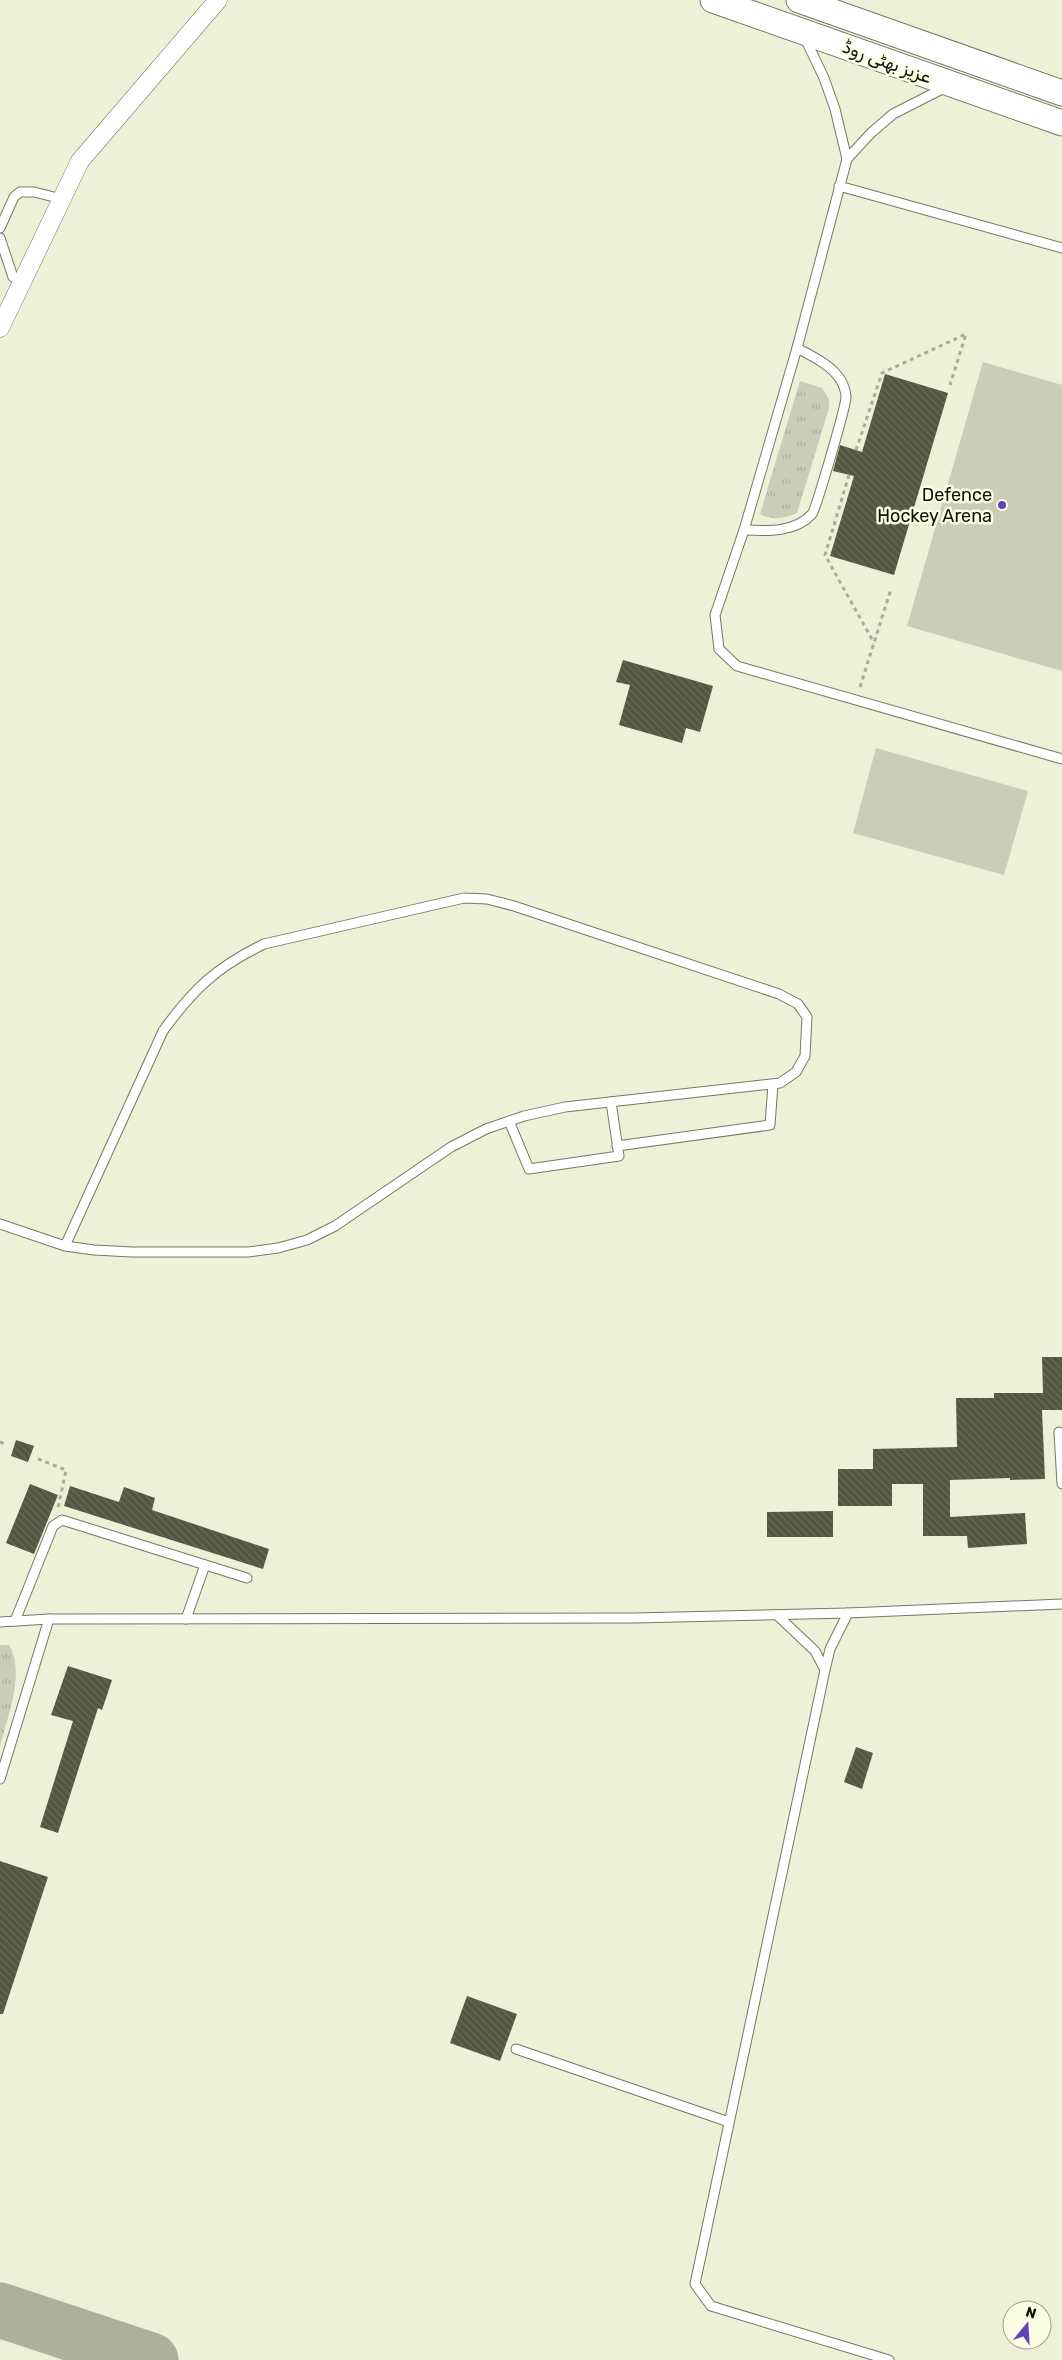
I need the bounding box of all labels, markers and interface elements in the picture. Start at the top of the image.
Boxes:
street label: عزیز بھٹی روڈ [840,36,935,88]
place label: Defence Hockey Arena [877,484,992,527]
marker: Defence Hockey Arena [996,499,1008,511]
north arrow [1002,2300,1052,2350]
text: N [1023,2303,1038,2323]

